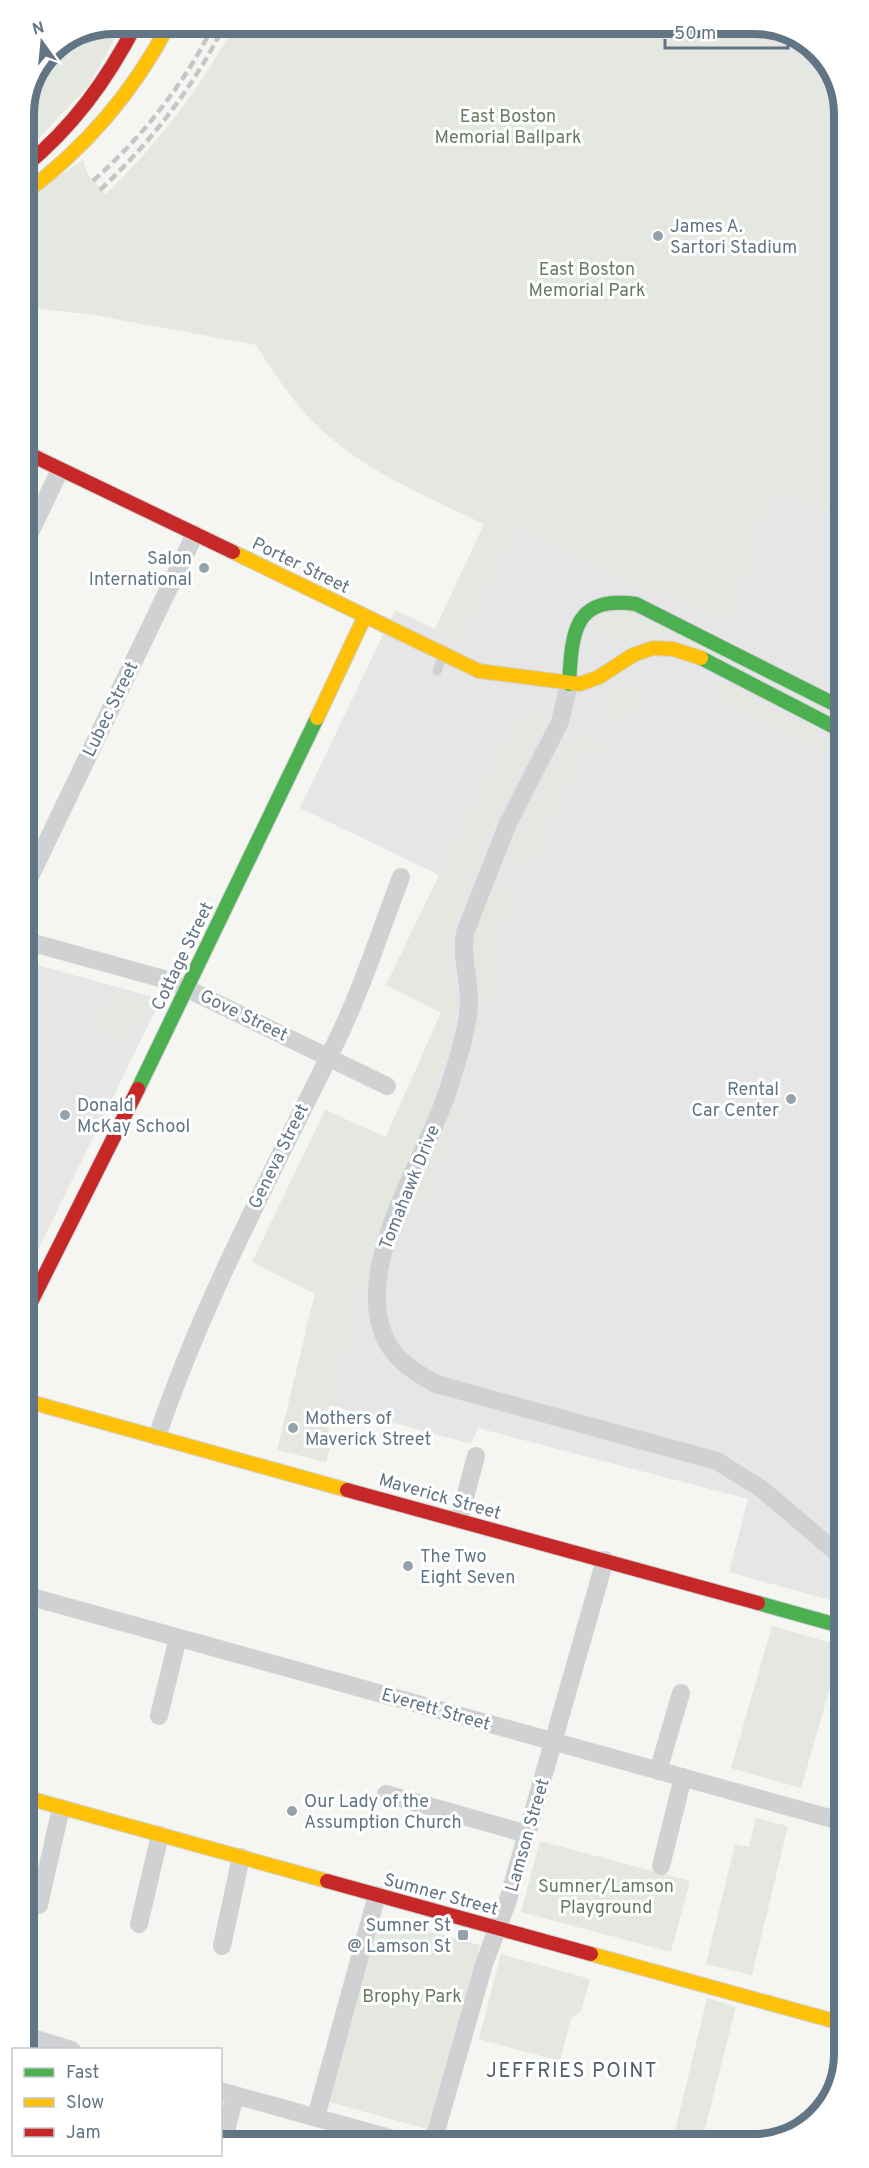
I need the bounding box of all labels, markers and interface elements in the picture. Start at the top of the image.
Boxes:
north arrow [12,12,72,72]
scale bar [665,12,788,50]
text: N [30,18,47,41]
text: 50 m [674,23,716,46]
park label: East Boston Memorial Ballpark [434,106,582,150]
place label: James A. Sartori Stadium [670,216,797,260]
marker: James A. Sartori Stadium [651,229,665,243]
park label: East Boston Memorial Park [529,259,645,303]
street label: Porter Street [248,533,353,600]
place label: Salon International [89,548,192,592]
marker: Salon International [197,561,211,575]
street label: Lubec Street [78,658,144,761]
street label: Cottage Street [147,899,220,1015]
street label: Gove Street [196,985,291,1047]
place label: Rental Car Center [691,1079,779,1123]
marker: Rental Car Center [784,1092,798,1106]
place label: Donald McKay School [77,1095,190,1139]
street label: Geneva Street [244,1100,315,1213]
marker: Donald McKay School [58,1108,72,1122]
street label: Tomahawk Drive [375,1122,446,1253]
place label: Mothers of Maverick Street [305,1408,431,1452]
marker: Mothers of Maverick Street [286,1421,300,1435]
street label: Maverick Street [376,1469,503,1526]
place label: The Two Eight Seven [420,1546,515,1590]
marker: The Two Eight Seven [401,1559,415,1573]
street label: Everett Street [379,1684,493,1737]
street label: Lamson Street [501,1776,556,1895]
place label: Our Lady of the Assumption Church [304,1791,462,1835]
marker: Our Lady of the Assumption Church [285,1804,299,1818]
street label: Sumner Street [381,1869,500,1922]
park label: Sumner/Lamson Playground [538,1876,674,1920]
place label: Sumner St @ Lamson St [347,1915,451,1959]
marker: Sumner St @ Lamson St [456,1928,470,1942]
park label: Brophy Park [362,1986,462,2009]
legend [12,2048,222,2156]
district label: JEFFRIES POINT [486,2059,658,2085]
text: Fast [66,2062,99,2085]
text: Slow [66,2092,104,2115]
text: Jam [66,2122,101,2145]

